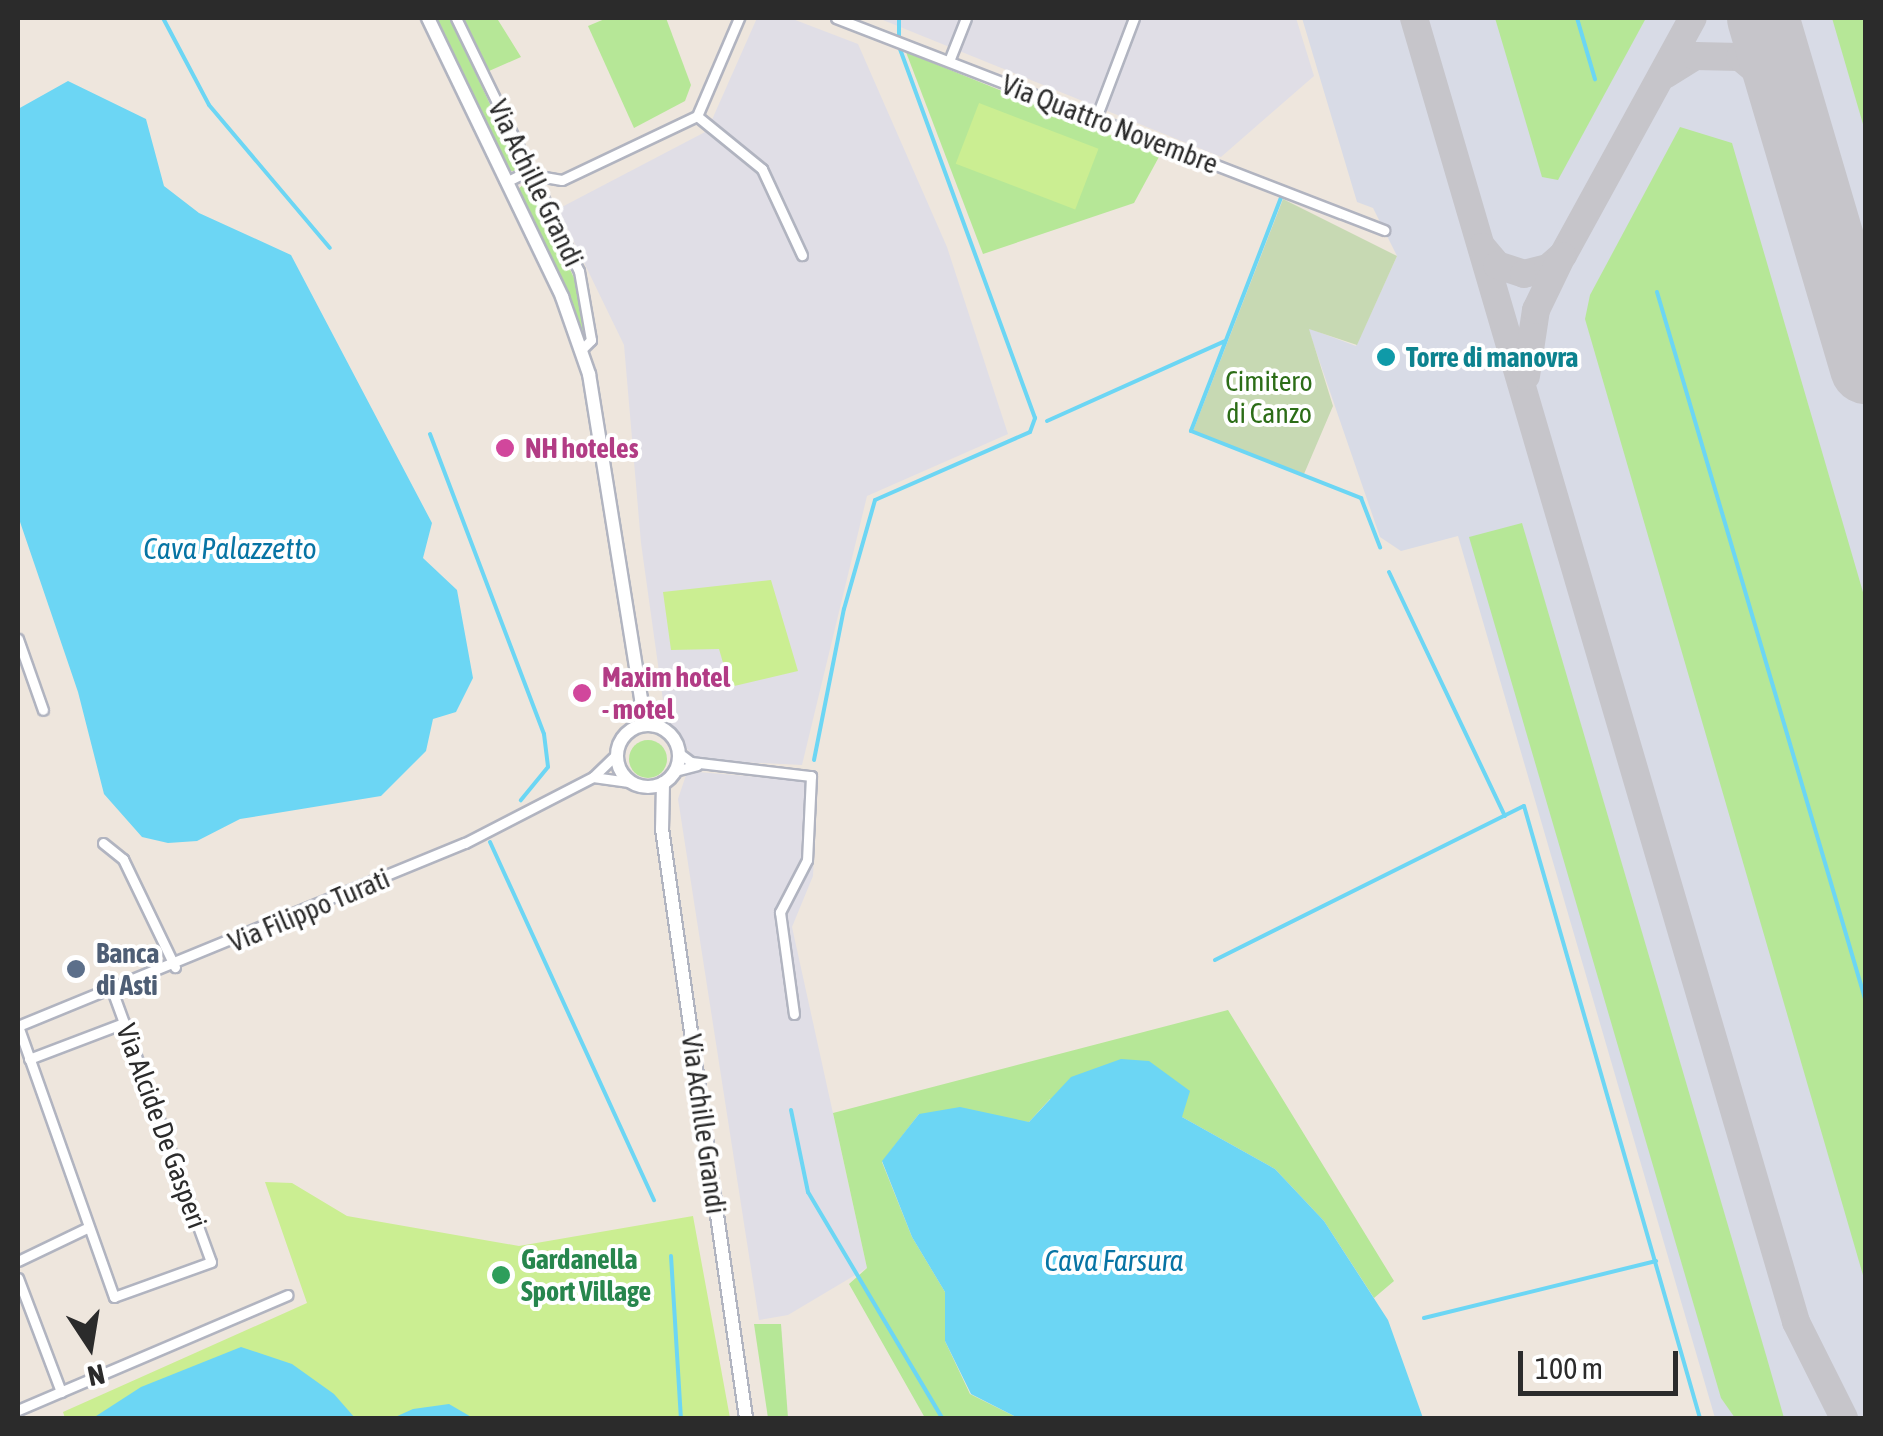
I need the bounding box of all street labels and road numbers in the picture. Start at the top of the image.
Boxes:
street label: Via Quattro Novembre [997,67,1223,181]
street label: Via Achille Grandi [481,94,591,272]
street label: Via Filippo Turati [223,861,395,959]
street label: Via Alcide De Gasperi [109,1019,215,1233]
street label: Via Achille Grandi [675,1032,733,1216]

